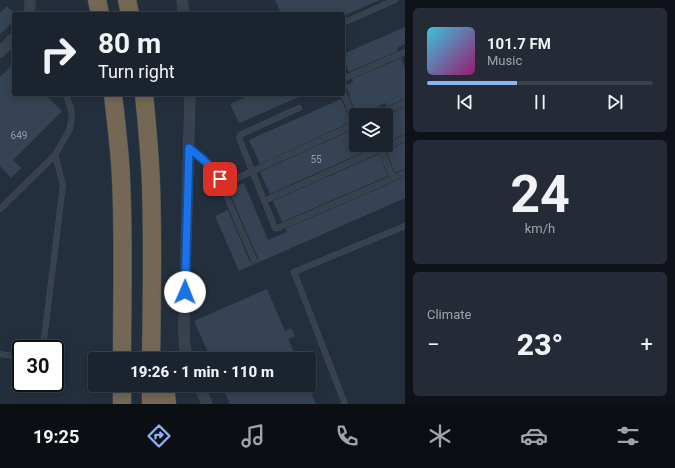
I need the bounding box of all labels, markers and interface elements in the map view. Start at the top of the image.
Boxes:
text: 80 m [98,27,161,60]
icon: right [32,28,84,80]
text: 101.7 FM [487,35,551,53]
text: Music [487,53,522,68]
text: Turn right [98,61,175,82]
icon: previous [454,91,476,113]
icon: pause [529,91,551,113]
icon: next [604,91,626,113]
map controls [349,108,393,152]
button: layers [349,108,393,152]
house number: 649 [11,130,27,141]
house number: 55 [310,154,322,165]
pin [203,162,237,196]
text: 24 [510,164,570,225]
icon: arrive [209,168,231,190]
text: km/h [525,221,555,236]
position arrow [164,271,206,313]
text: Climate [427,307,471,322]
text: 23° [517,327,563,362]
text: − [427,332,440,357]
text: + [641,332,653,357]
speed limit sign: 30 [12,340,64,392]
text: 19:26 · 1 min · 110 m [130,363,274,381]
icon: directions [145,422,173,450]
icon: music [239,422,267,450]
icon: phone [333,422,361,450]
icon: climate [426,422,454,450]
icon: car [520,422,548,450]
icon: filters [614,422,642,450]
text: 19:25 [33,426,79,447]

